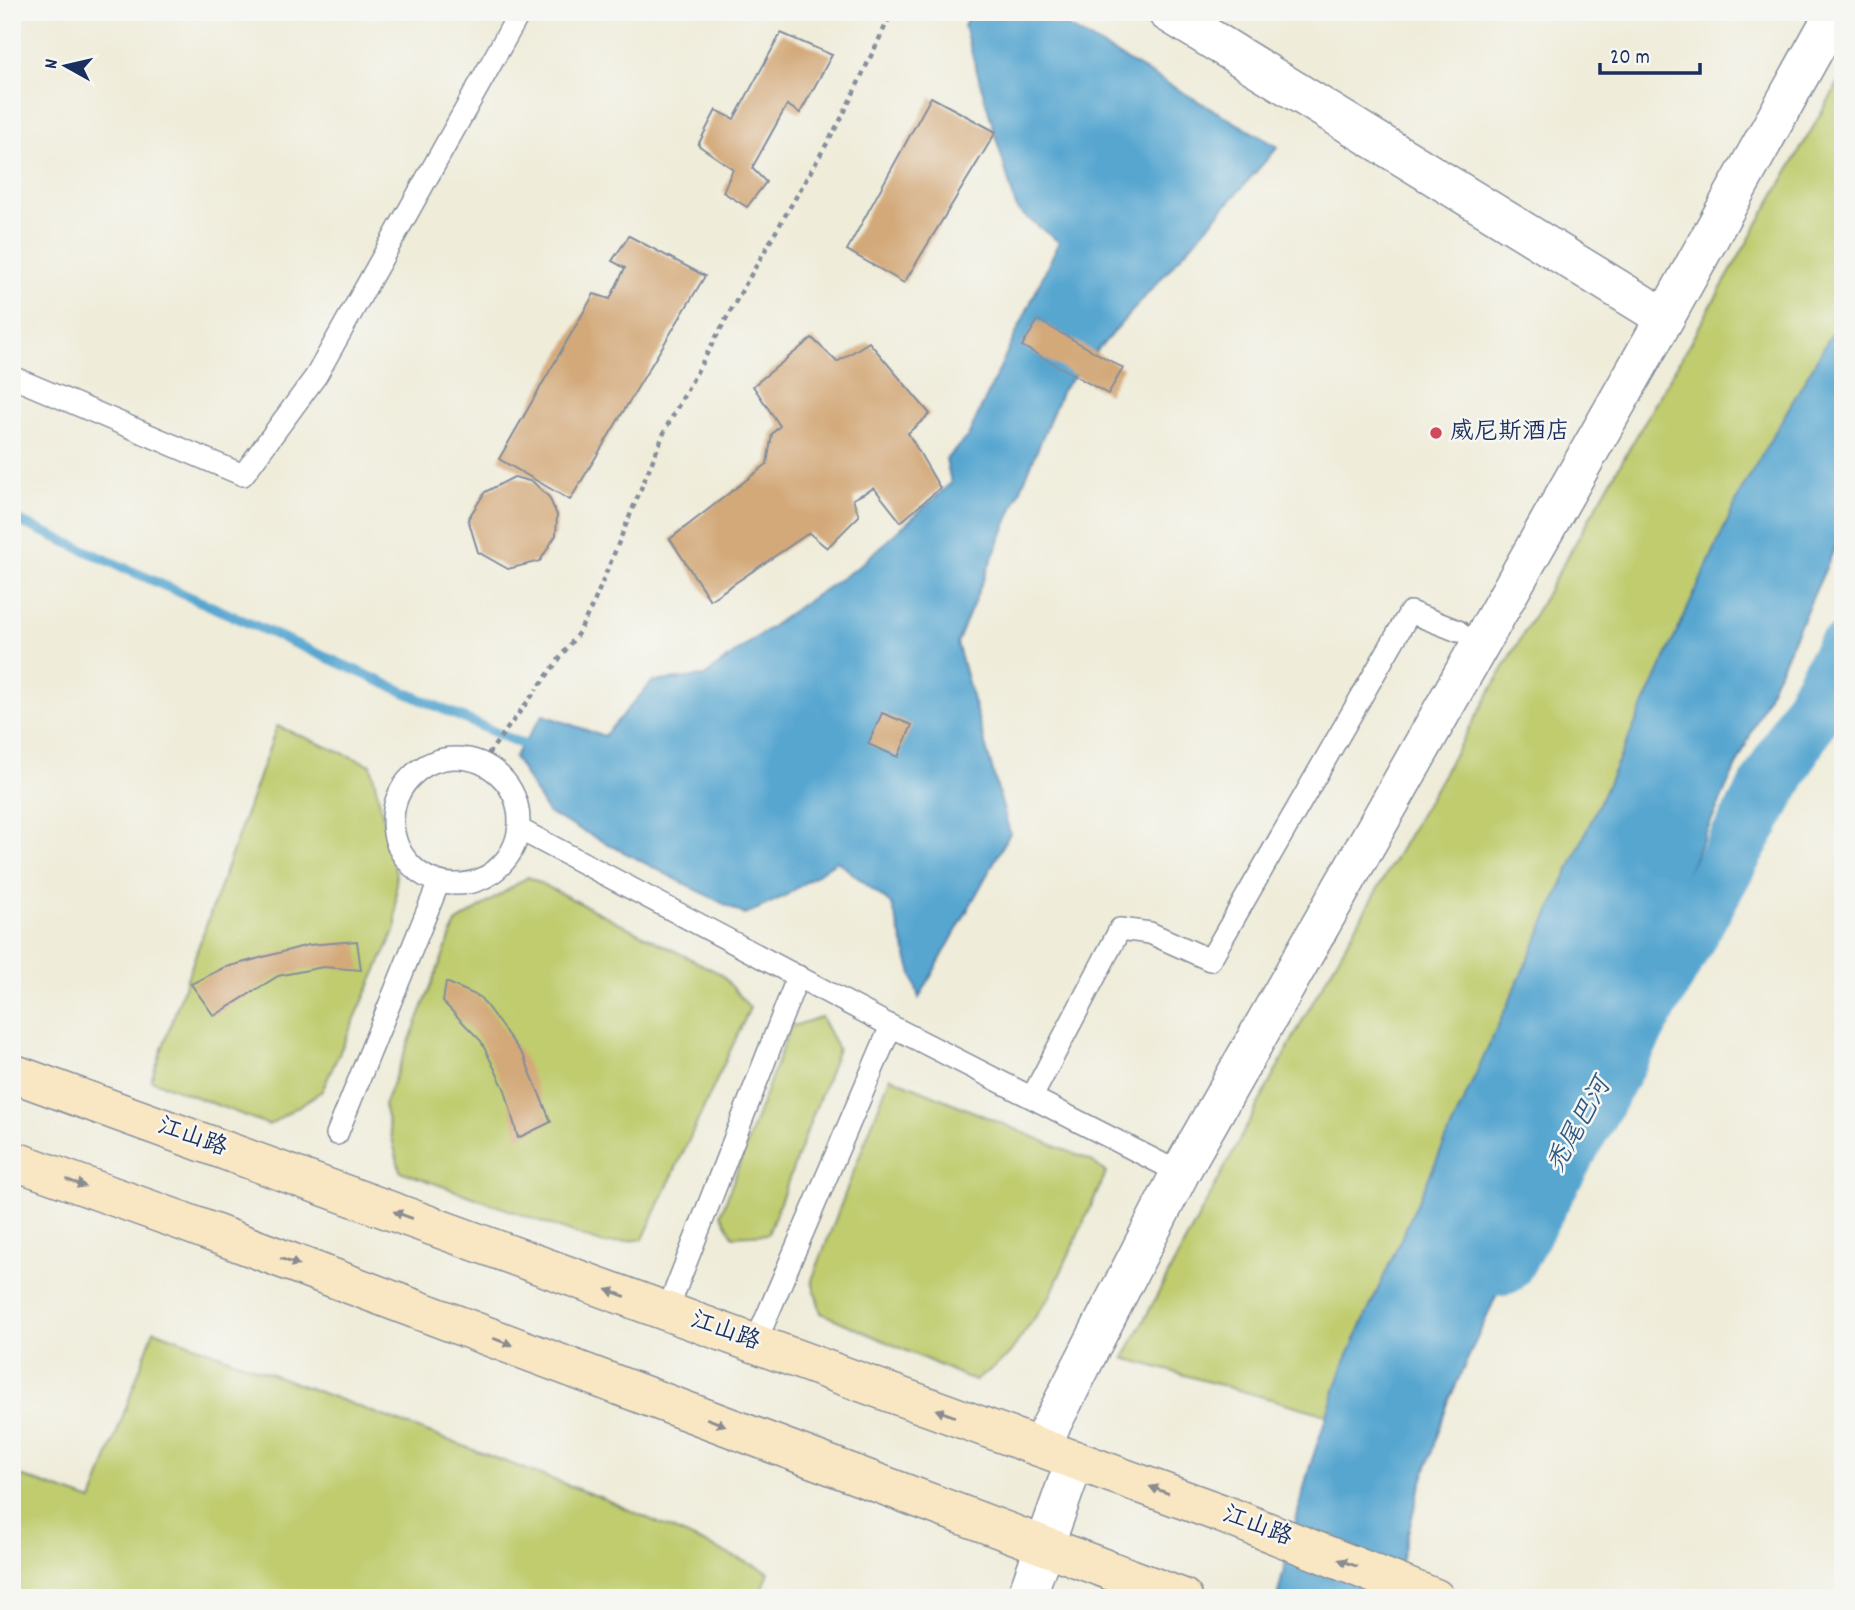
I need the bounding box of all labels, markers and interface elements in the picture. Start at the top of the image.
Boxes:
north arrow [32,32,102,102]
scale bar [1600,32,1699,76]
text: 20 m [1610,44,1650,74]
text: N [39,58,67,71]
place label: 威尼斯酒店 [1450,416,1570,450]
marker: 威尼斯酒店 [1428,425,1444,441]
water label: 秃尾巴河 [1539,1068,1623,1180]
street label: 江山路 [152,1110,232,1166]
one-way arrow [66,1178,87,1189]
one-way arrow [392,1209,413,1220]
one-way arrow [280,1257,301,1268]
one-way arrow [606,1287,627,1298]
street label: 江山路 [685,1304,765,1360]
one-way arrow [492,1337,513,1348]
one-way arrow [935,1407,956,1418]
one-way arrow [705,1417,726,1428]
one-way arrow [1148,1485,1169,1496]
street label: 江山路 [1217,1498,1297,1556]
one-way arrow [1338,1557,1359,1568]

